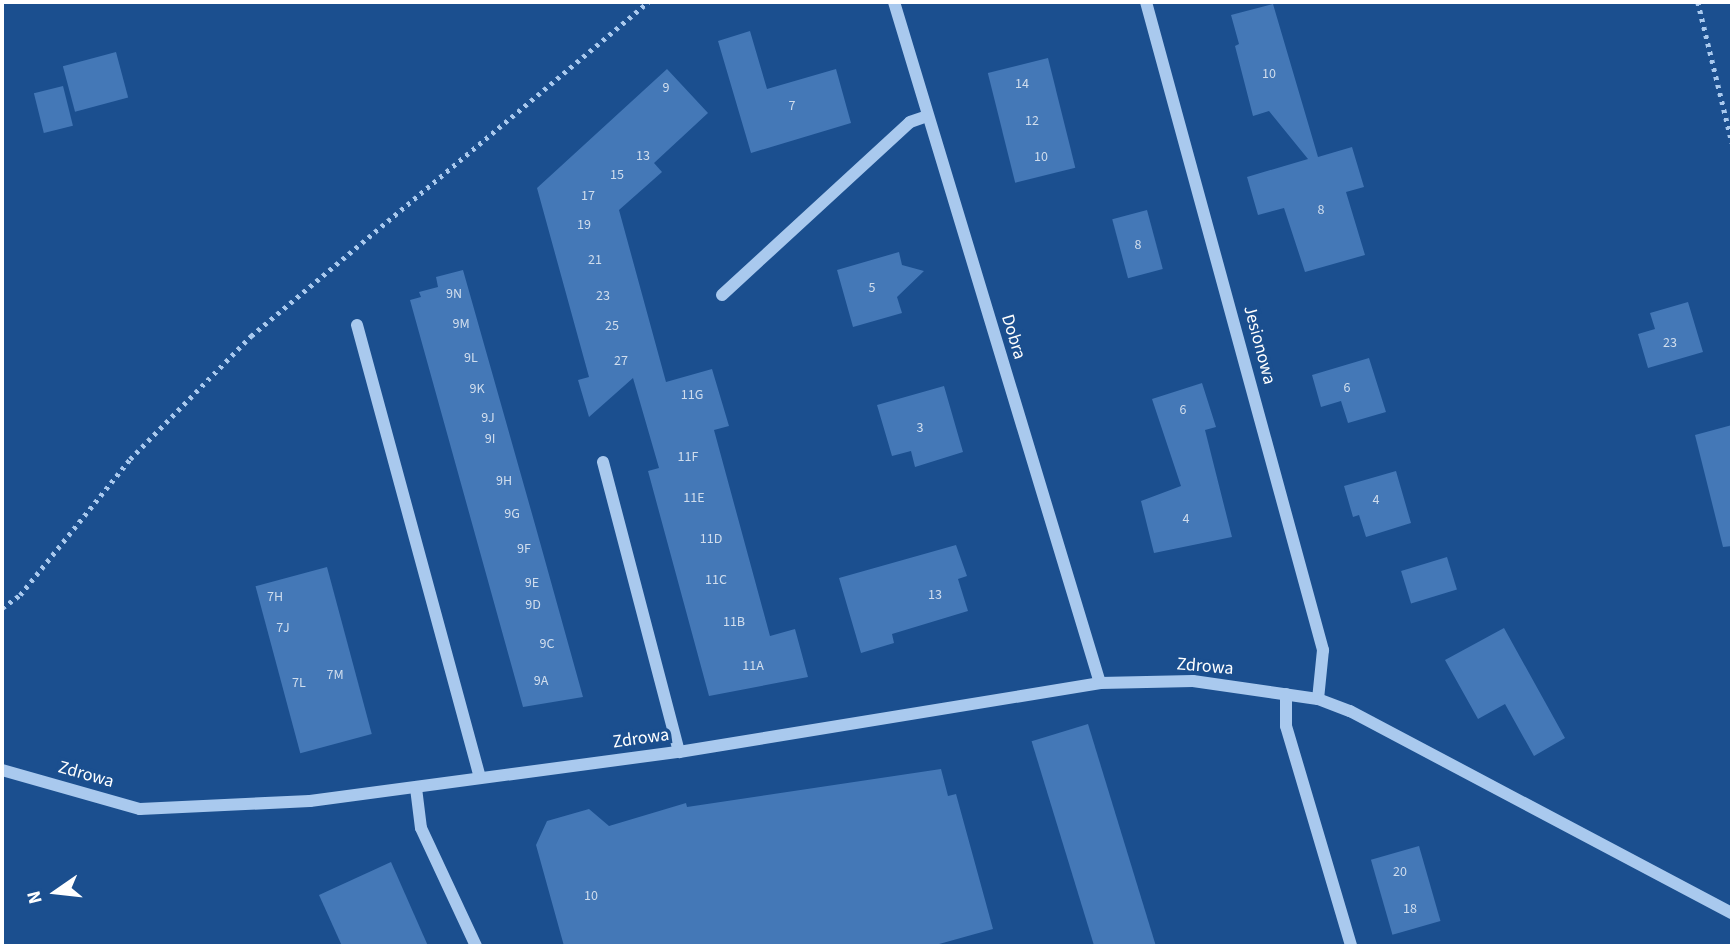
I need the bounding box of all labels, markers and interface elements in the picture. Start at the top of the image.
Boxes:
house number: 10 [1262,66,1276,82]
house number: 14 [1015,76,1029,92]
house number: 9 [663,80,669,96]
house number: 7 [789,98,795,114]
house number: 12 [1025,113,1039,129]
house number: 13 [636,148,650,164]
house number: 10 [1034,149,1048,165]
house number: 15 [610,167,624,183]
house number: 17 [581,188,595,204]
house number: 8 [1318,202,1324,218]
house number: 19 [577,217,591,233]
house number: 8 [1135,237,1141,253]
house number: 21 [588,252,602,268]
house number: 5 [869,280,875,296]
house number: 9N [446,286,462,302]
house number: 23 [596,288,610,304]
street label: Jesionowa [1238,303,1280,387]
street label: Dobra [996,312,1030,362]
house number: 9M [452,316,470,332]
house number: 25 [605,318,619,334]
house number: 23 [1663,335,1677,351]
house number: 9L [464,350,478,366]
house number: 27 [614,353,628,369]
house number: 6 [1344,380,1350,396]
house number: 9K [469,381,485,397]
house number: 11G [681,387,703,403]
house number: 6 [1180,402,1186,418]
house number: 9J [481,410,495,426]
house number: 3 [917,420,923,436]
house number: 9I [485,431,495,447]
house number: 11F [678,449,698,465]
house number: 9H [496,473,512,489]
house number: 11E [683,490,705,506]
house number: 4 [1373,492,1379,508]
house number: 9G [504,506,520,522]
house number: 4 [1183,511,1189,527]
house number: 11D [700,531,722,547]
house number: 9F [517,541,531,557]
house number: 11C [705,572,727,588]
house number: 9E [525,575,539,591]
house number: 13 [928,587,942,603]
house number: 7H [267,589,283,605]
house number: 9D [525,597,541,613]
house number: 11B [723,614,745,630]
house number: 7J [276,620,290,636]
house number: 9C [540,636,554,652]
street label: Zdrowa [1176,654,1234,680]
house number: 11A [742,658,764,674]
house number: 7M [326,667,344,683]
house number: 9A [534,673,548,689]
house number: 7L [292,675,306,691]
street label: Zdrowa [611,724,671,754]
street label: Zdrowa [56,757,116,793]
north arrow [21,857,91,927]
house number: 20 [1393,864,1407,880]
text: N [21,888,50,907]
house number: 10 [584,888,598,904]
house number: 18 [1403,901,1417,917]

